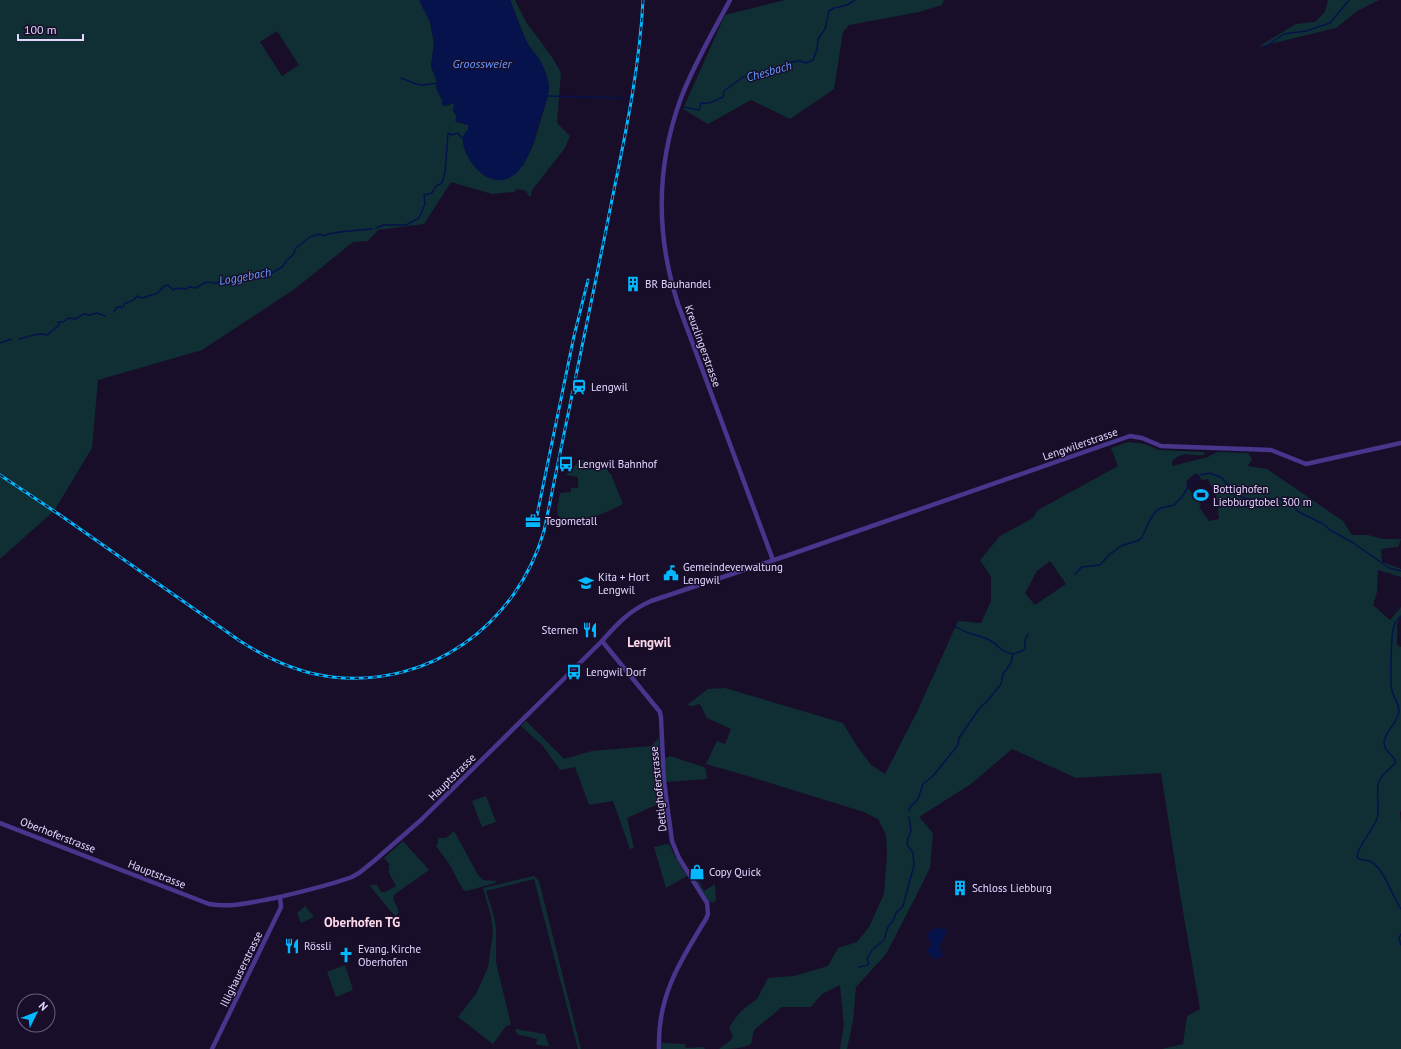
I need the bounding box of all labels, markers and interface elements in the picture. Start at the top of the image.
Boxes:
scale bar [18,16,83,42]
text: 100 m [24,22,57,37]
water label: Groossweier [453,56,512,71]
water label: Chesbach [744,57,794,85]
water label: Loggebach [218,264,272,288]
building icon: BR Bauhandel [624,275,642,293]
place label: BR Bauhandel [645,277,712,291]
street label: Kreuzlingerstrasse [682,303,724,389]
station icon: Lengwil [570,378,588,396]
place label: Lengwil [591,380,629,394]
street label: Lengwilerstrasse [1041,424,1120,463]
bus stop icon: Lengwil Bahnhof [557,455,575,473]
place label: Lengwil Bahnhof [578,457,657,471]
place label: Bottighofen Liebburgtobel 300 m [1213,482,1312,509]
sports icon: Bottighofen Liebburgtobel 300 m [1192,486,1210,504]
office icon: Tegometall [524,512,542,530]
place label: Tegometall [545,514,598,528]
place label: Gemeindeverwaltung Lengwil [683,560,783,587]
public building icon: Gemeindeverwaltung Lengwil [662,564,680,582]
place label: Kita + Hort Lengwil [598,570,650,597]
school or university icon: Kita + Hort Lengwil [577,574,595,592]
restaurant icon: Sternen [581,621,599,639]
place label: Sternen [542,623,578,637]
district label: Lengwil [627,634,671,651]
bus stop icon: Lengwil Dorf [565,663,583,681]
place label: Lengwil Dorf [586,665,647,679]
street label: Dettighoferstrasse [647,745,669,832]
street label: Hauptstrasse [426,750,479,803]
street label: Oberhoferstrasse [18,814,98,856]
street label: Hauptstrasse [126,857,188,892]
shop icon: Copy Quick [688,863,706,881]
place label: Copy Quick [709,865,762,879]
building icon: Schloss Liebburg [951,879,969,897]
place label: Schloss Liebburg [972,881,1052,895]
district label: Oberhofen TG [324,914,400,931]
street label: Illighauserstrasse [217,929,265,1009]
restaurant icon: Rössli [283,937,301,955]
place label: Rössli [304,939,331,953]
place label: Evang. Kirche Oberhofen [358,942,421,969]
church icon: Evang. Kirche Oberhofen [337,946,355,964]
north arrow [16,993,56,1033]
text: N [36,999,51,1014]

